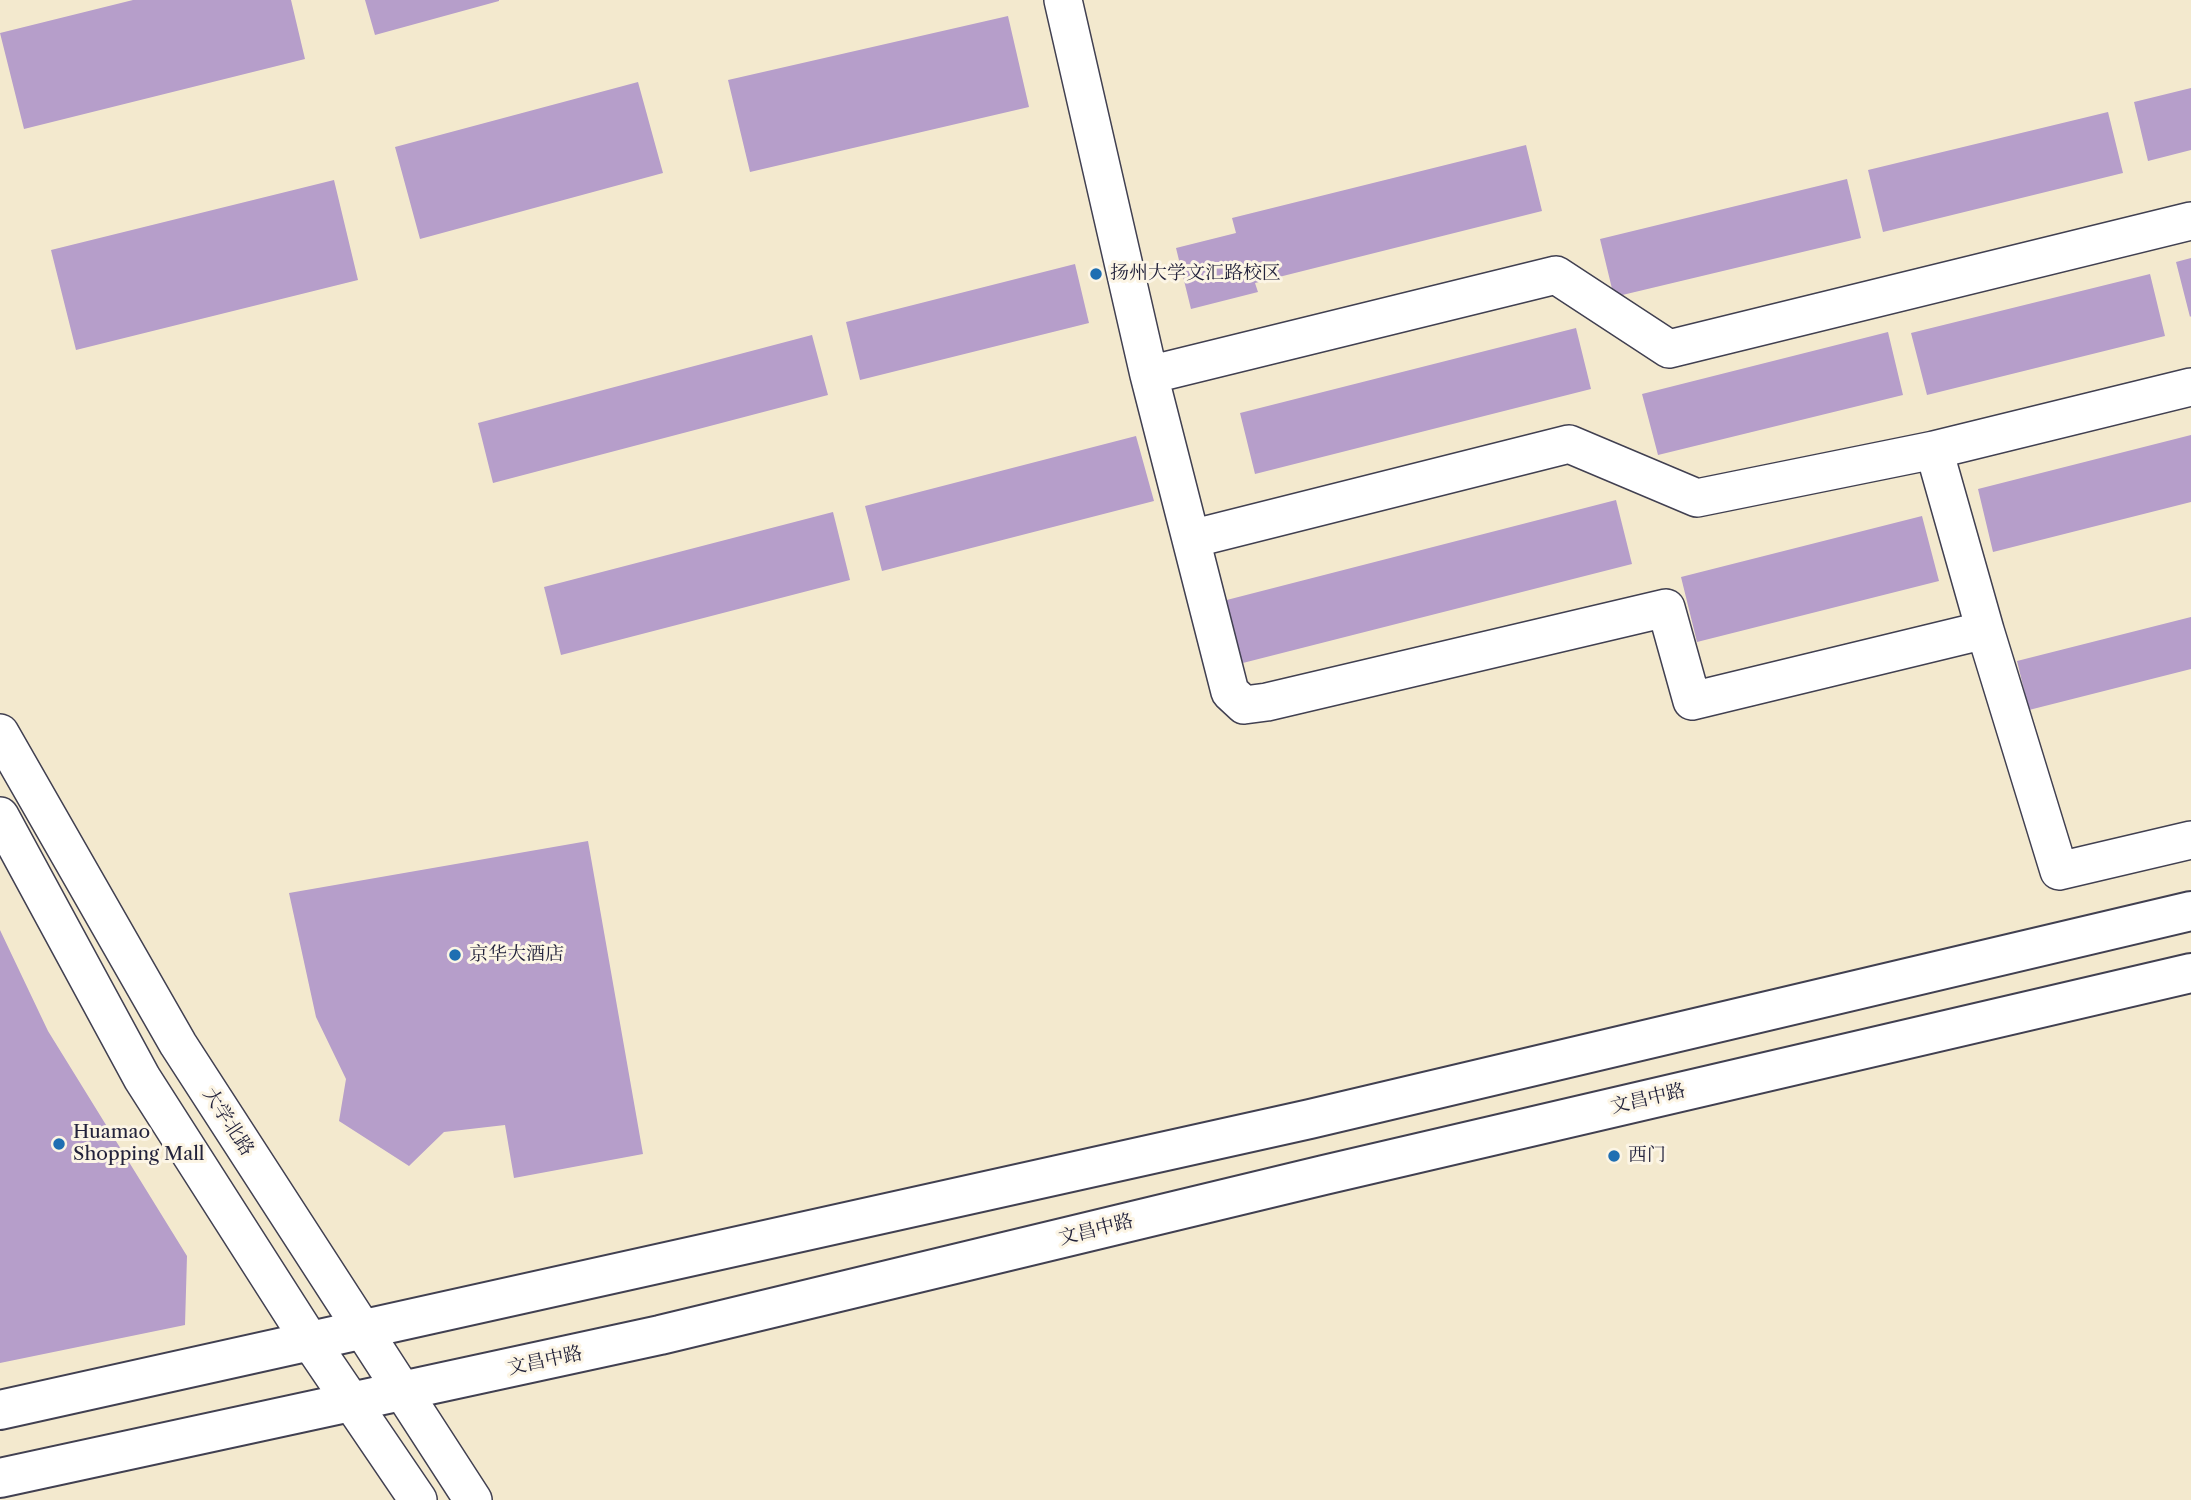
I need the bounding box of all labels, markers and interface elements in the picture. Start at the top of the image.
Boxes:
place label: 扬州大学文汇路校区 [1110,263,1281,285]
marker: 扬州大学文汇路校区 [1088,266,1104,282]
place label: 京华大酒店 [469,944,564,966]
marker: 京华大酒店 [447,947,463,963]
street label: 文昌中路 [1608,1079,1688,1119]
street label: 大学北路 [198,1084,258,1160]
place label: Huamao Shopping Mall [73,1122,204,1166]
marker: Huamao Shopping Mall [51,1136,67,1152]
place label: 西门 [1628,1145,1666,1167]
marker: 西门 [1606,1148,1622,1164]
street label: 文昌中路 [1056,1210,1136,1250]
street label: 文昌中路 [505,1342,585,1380]

